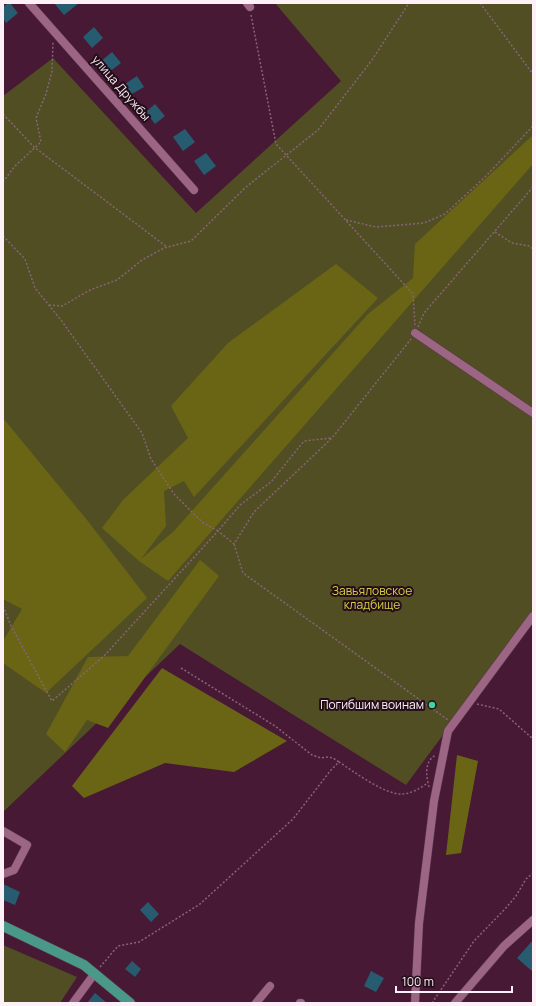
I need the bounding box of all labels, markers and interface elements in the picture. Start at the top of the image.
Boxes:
street label: улица Дружбы [88,51,155,124]
park label: Завьяловское кладбище [332,582,412,613]
place label: Погибшим воинам [320,696,424,713]
marker: Погибшим воинам [427,700,437,710]
scale bar [396,968,512,994]
text: 100 m [402,973,434,990]

